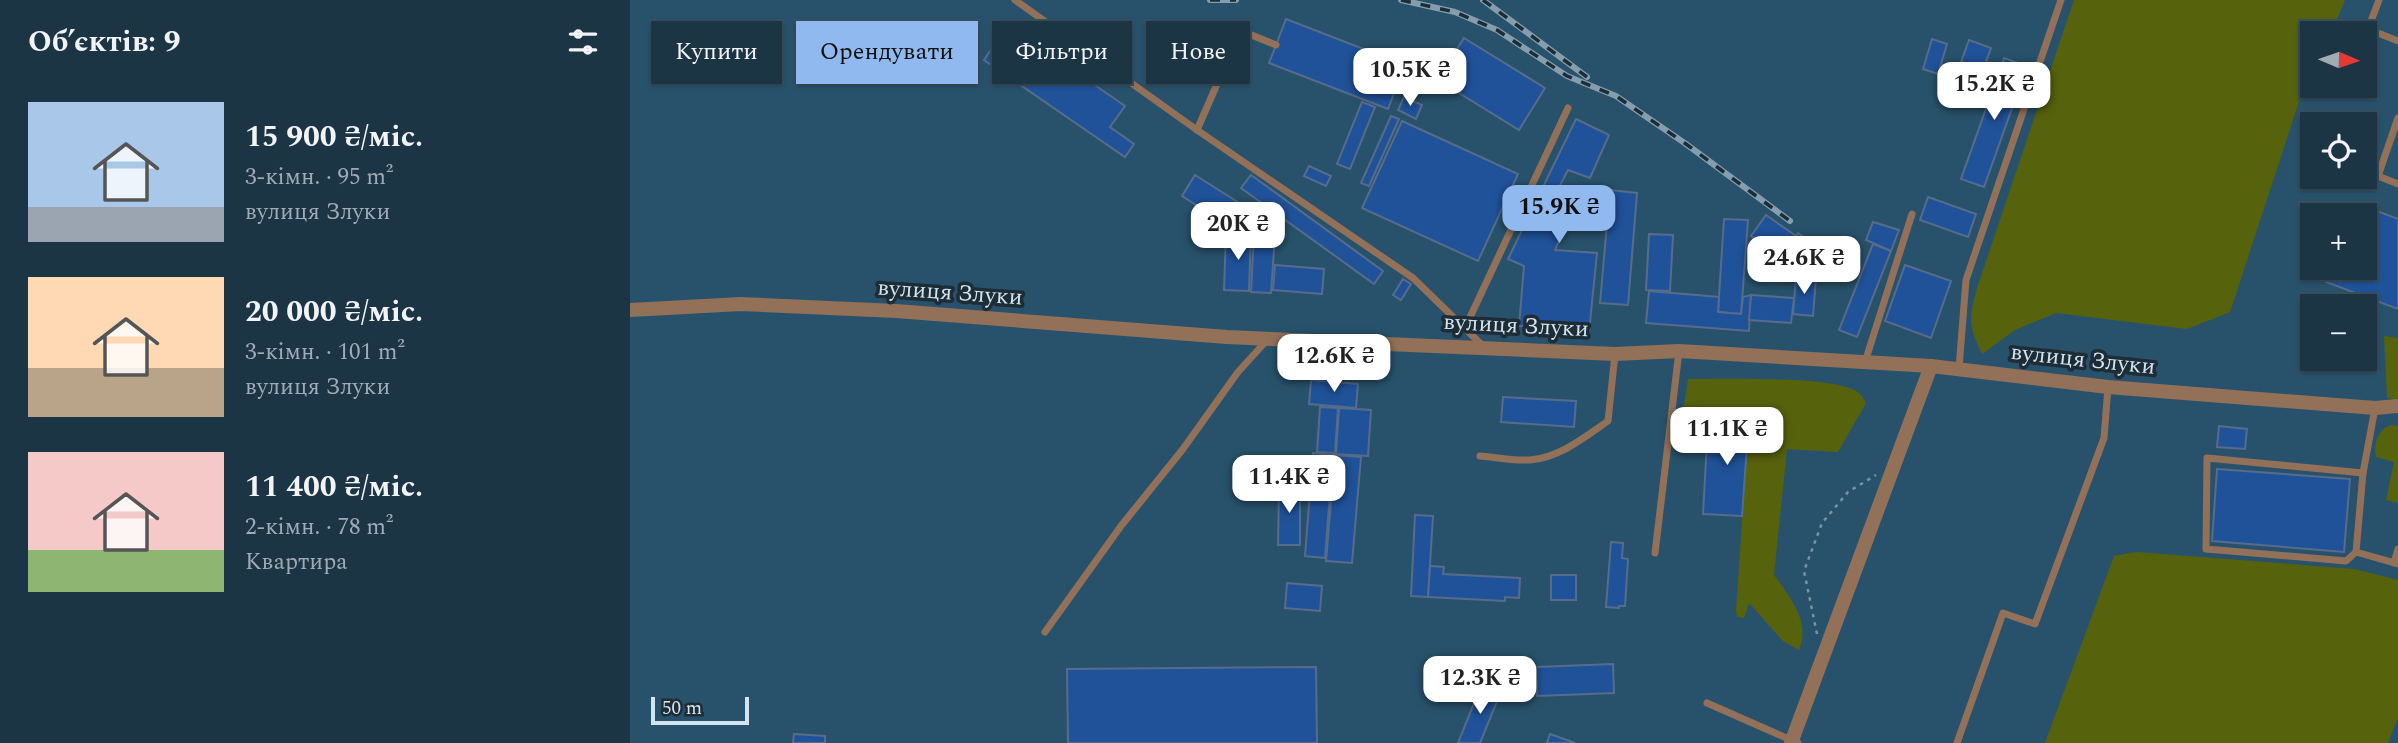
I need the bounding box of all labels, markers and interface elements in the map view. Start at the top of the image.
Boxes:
text: Об’єктів: 9 [28,19,180,65]
chip: Купити [651,21,782,84]
chip: Орендувати [796,21,978,84]
chip: Фільтри [992,21,1132,84]
chip: Нове [1146,21,1250,84]
north arrow [2300,21,2376,98]
map controls [2300,21,2377,371]
icon: filters [564,23,602,61]
pin: 10.5K ₴ [1345,48,1475,108]
text: 10.5K ₴ [1369,53,1451,88]
pin: 15.2K ₴ [1929,62,2059,122]
text: 15.2K ₴ [1953,67,2035,102]
button: locate [2300,112,2377,189]
text: 15 900 ₴/міс. [245,114,423,160]
icon: home [84,130,168,214]
text: 3-кімн. · 95 m² [245,160,393,195]
pin: 15.9K ₴ [1494,186,1624,245]
text: 15.9K ₴ [1518,190,1600,225]
text: вулиця Злуки [245,195,390,230]
pin: 20K ₴ [1189,202,1287,262]
button: + [2300,203,2377,280]
text: 20K ₴ [1207,207,1269,242]
pin: 24.6K ₴ [1739,236,1869,296]
text: 24.6K ₴ [1763,241,1845,276]
street label: вулиця Злуки [876,270,1024,316]
text: 20 000 ₴/міс. [245,289,423,335]
button: − [2300,294,2377,371]
icon: home [84,305,168,389]
street label: вулиця Злуки [1443,305,1589,347]
pin: 12.6K ₴ [1269,334,1399,394]
text: 3-кімн. · 101 m² [245,335,405,370]
street label: вулиця Злуки [2009,335,2157,385]
text: 12.6K ₴ [1293,339,1375,374]
text: вулиця Злуки [245,370,390,405]
pin: 11.1K ₴ [1662,407,1792,467]
text: 11.1K ₴ [1686,412,1768,447]
pin: 11.4K ₴ [1224,456,1354,515]
text: 11.4K ₴ [1248,460,1330,495]
text: 11 400 ₴/міс. [245,464,423,510]
icon: home [84,480,168,564]
text: 2-кімн. · 78 m² [245,510,393,545]
text: Квартира [245,545,348,580]
pin: 12.3K ₴ [1415,656,1545,716]
text: 12.3K ₴ [1439,661,1521,696]
scale bar [651,694,749,726]
text: 50 m [662,694,702,723]

